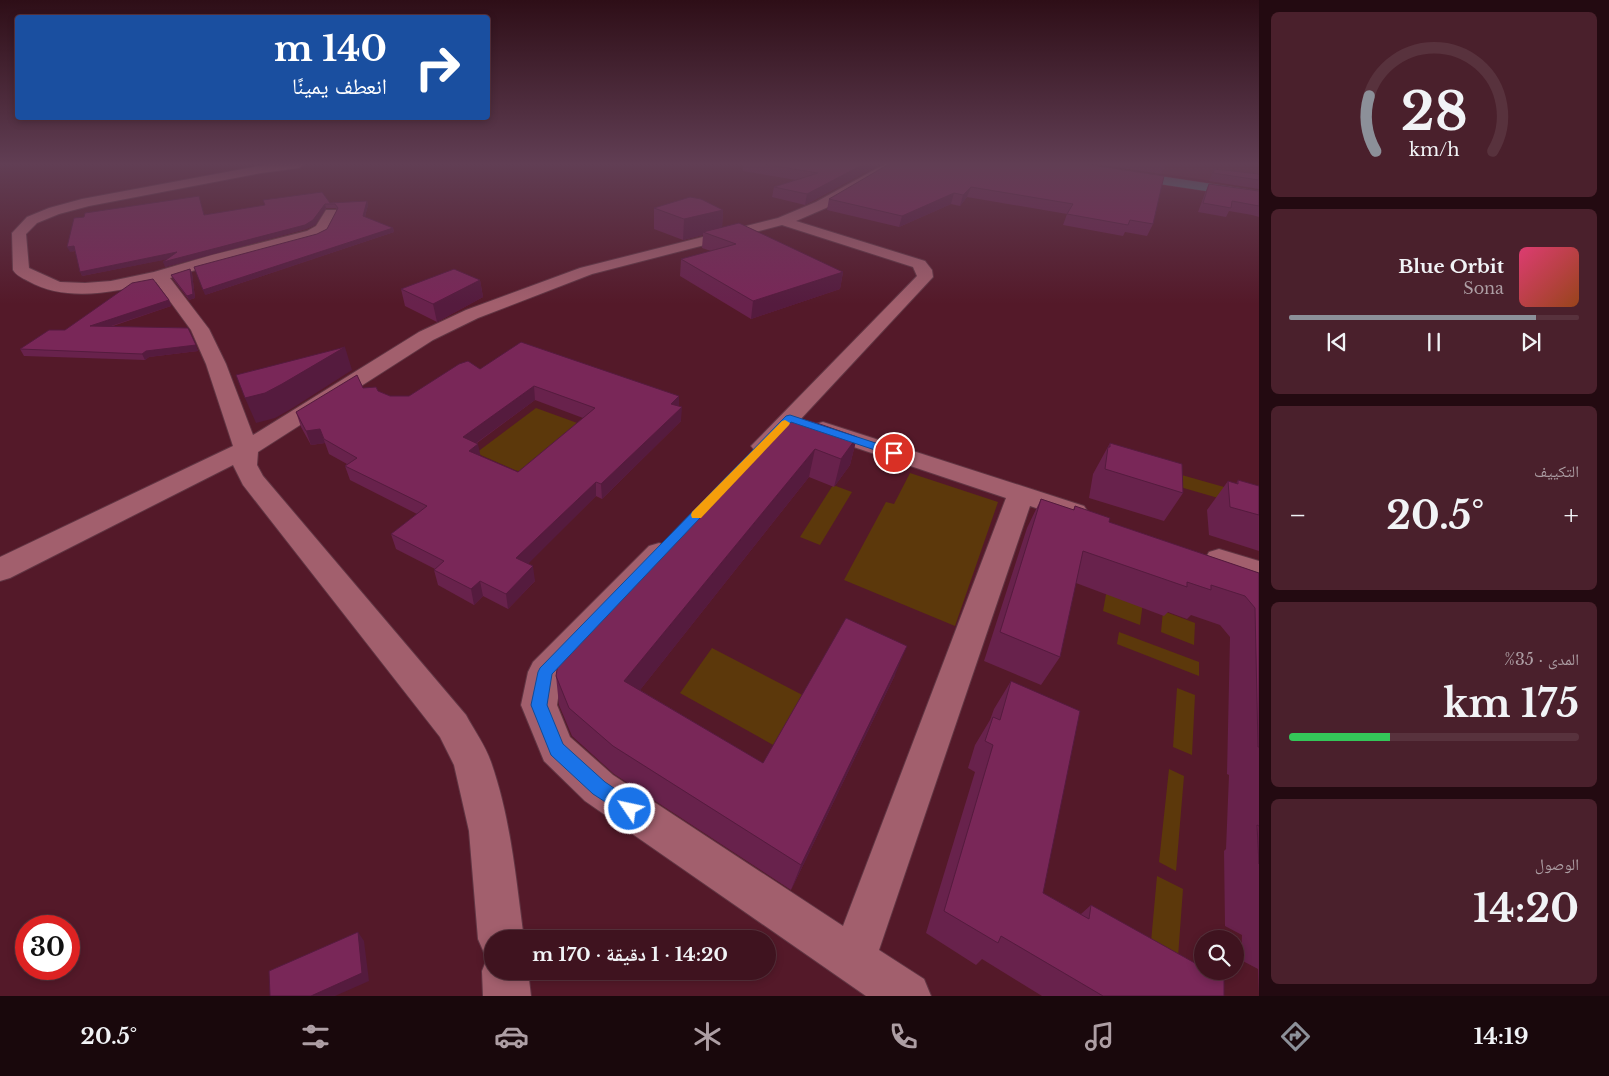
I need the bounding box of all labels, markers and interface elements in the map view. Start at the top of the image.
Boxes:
text: 140 m [274,27,387,70]
icon: right [405,35,470,100]
text: انعطف يمينًا [292,73,387,100]
text: 28 [1401,80,1467,144]
text: km/h [1409,139,1459,161]
text: Blue Orbit [1398,255,1504,278]
text: Sona [1463,278,1504,298]
icon: previous [1323,328,1351,356]
icon: pause [1420,328,1448,356]
icon: next [1517,328,1545,356]
pin [873,432,915,474]
icon: arrive [880,439,908,467]
text: التكييف [1534,461,1579,481]
text: 20.5° [1386,492,1484,539]
text: − [1289,498,1307,533]
text: + [1564,498,1579,533]
text: المدى · 35% [1504,649,1579,669]
text: 175 km [1443,680,1579,727]
position arrow [603,782,655,834]
text: الوصول [1535,854,1579,874]
text: 14:20 [1473,885,1579,932]
speed limit sign: 30 [15,915,80,980]
map controls [1194,930,1244,980]
button: search [1194,930,1244,980]
text: 14:20 · 1 دقيقة · 170 m [532,943,728,966]
icon: filters [298,1019,333,1054]
icon: car [494,1019,529,1054]
icon: climate [690,1019,725,1054]
icon: phone [886,1019,921,1054]
icon: music [1082,1019,1117,1054]
icon: directions [1278,1019,1313,1054]
text: 20.5° [81,1023,137,1050]
text: 14:19 [1474,1023,1529,1050]

